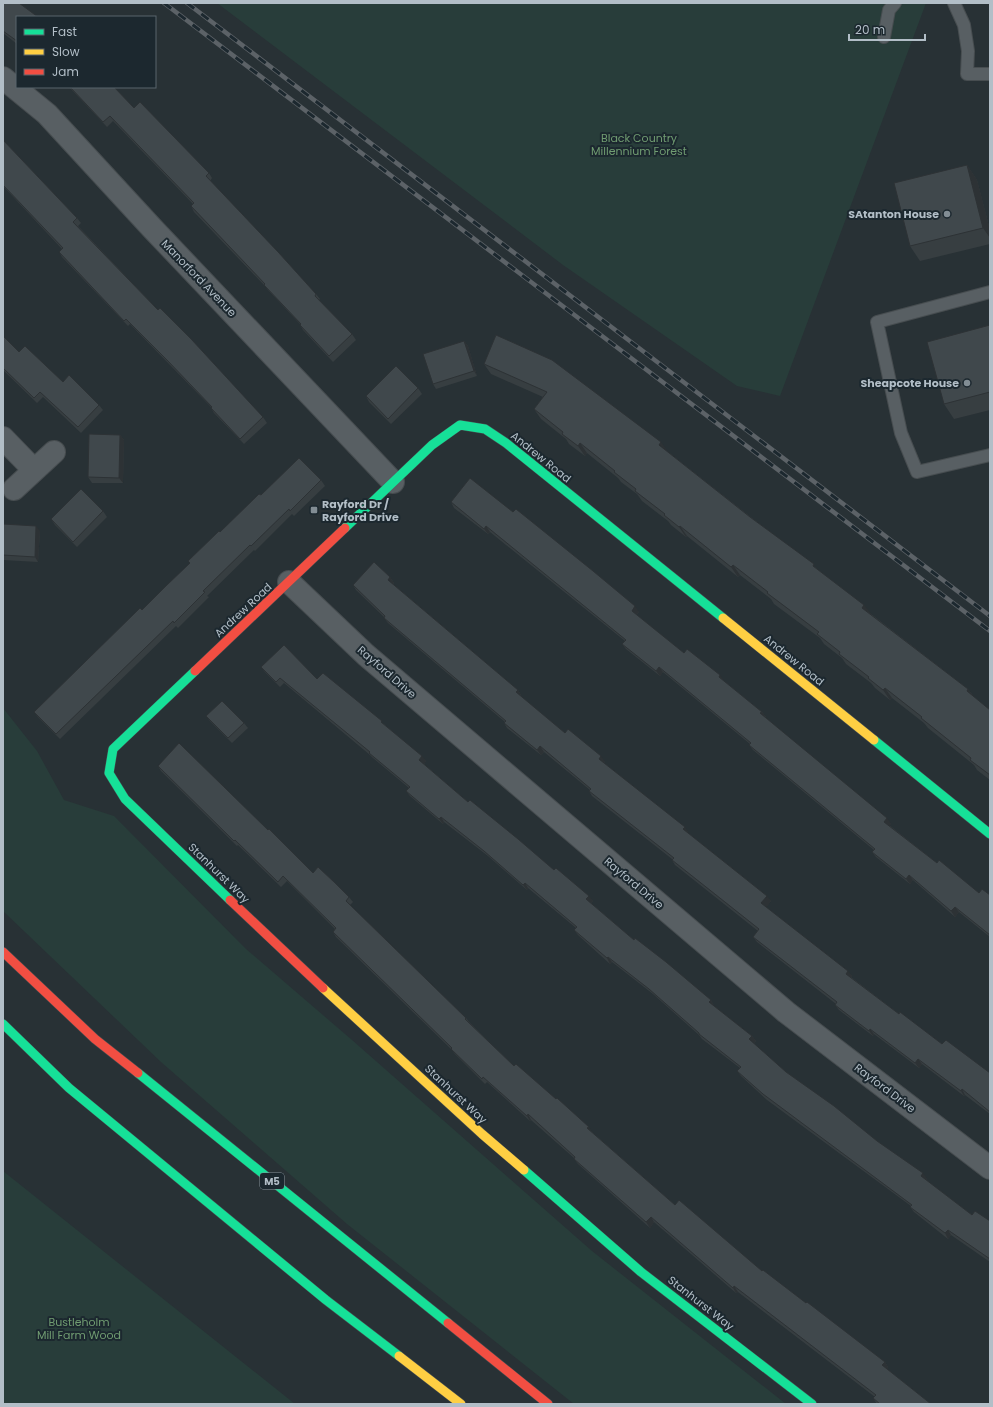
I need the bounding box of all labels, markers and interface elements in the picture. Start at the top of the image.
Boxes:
legend [16,16,156,88]
scale bar [849,16,925,42]
text: 20 m [855,21,885,38]
text: Fast [52,23,77,40]
text: Slow [52,43,80,60]
text: Jam [52,63,79,80]
park label: Black Country Millennium Forest [591,130,687,159]
place label: SAtanton House [848,206,939,222]
marker: SAtanton House [942,209,952,219]
street label: Manorford Avenue [158,236,240,320]
place label: Sheapcote House [860,375,959,391]
marker: Sheapcote House [962,378,972,388]
street label: Andrew Road [507,428,575,486]
place label: Rayford Dr / Rayford Drive [322,496,399,525]
marker: Rayford Dr / Rayford Drive [309,505,319,515]
street label: Andrew Road [211,579,275,641]
street label: Andrew Road [760,631,828,689]
street label: Rayford Drive [354,642,420,702]
street label: Stanhurst Way [185,839,254,907]
street label: Rayford Drive [601,853,667,913]
street label: Rayford Drive [851,1060,919,1116]
street label: Stanhurst Way [421,1061,491,1128]
road number: M5 [260,1173,284,1189]
street label: Stanhurst Way [664,1272,738,1334]
park label: Bustleholm Mill Farm Wood [37,1314,121,1343]

